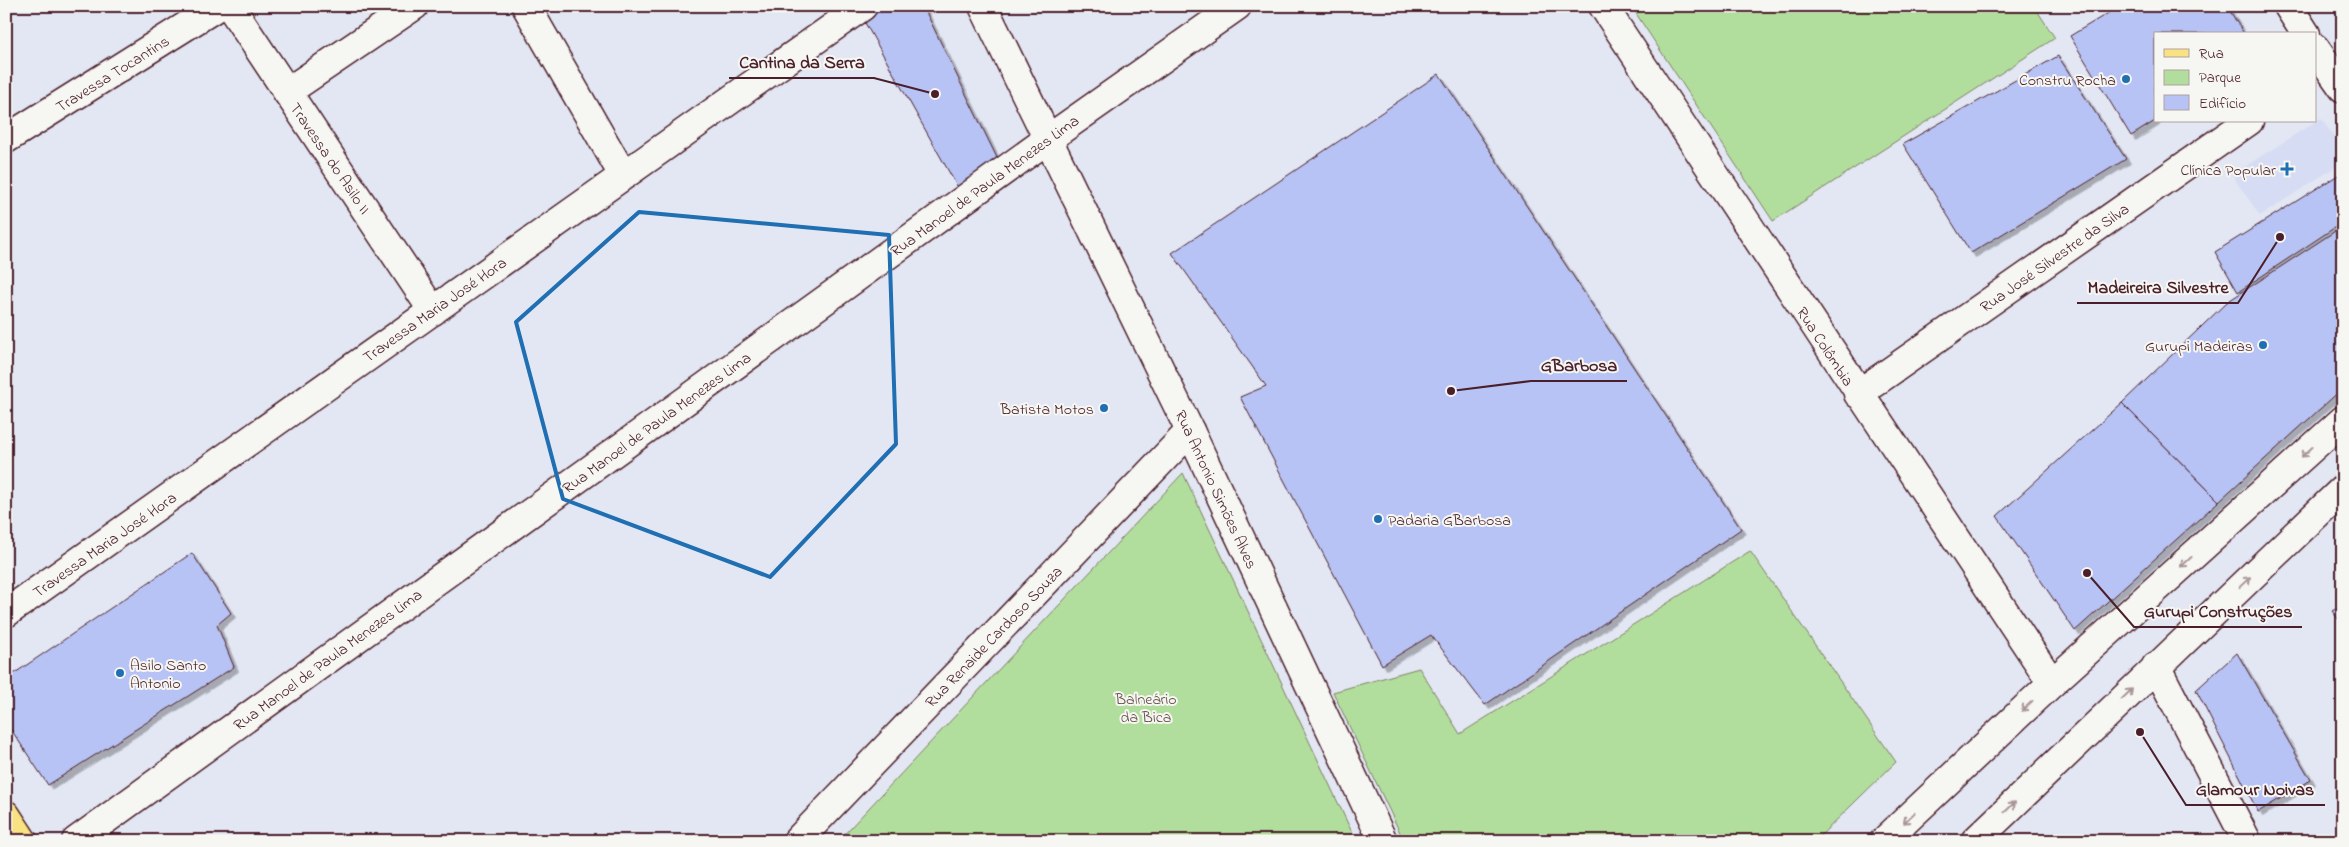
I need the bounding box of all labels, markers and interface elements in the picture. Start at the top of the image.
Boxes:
street label: Travessa Tocantins [51,30,175,119]
legend [2154,32,2316,122]
text: Rua [2199,43,2224,65]
callout: Cantina da Serra [729,45,874,78]
text: Cantina da Serra [739,51,865,77]
text: Parque [2199,67,2241,89]
place label: Constru Rocha [2019,69,2116,93]
marker: Constru Rocha [2120,73,2132,85]
text: Edifício [2199,93,2246,115]
street label: Travessa do Asilo II [283,98,376,220]
street label: Rua Manoel de Paula Menezes Lima [886,110,1085,263]
place label: Clínica Popular [2180,159,2276,183]
marker: Clínica Popular [2280,162,2294,176]
street label: Rua José Silvestre da Silva [1976,198,2135,319]
street label: Travessa Maria José Hora [358,252,512,370]
callout: Madeireira Silvestre [2077,270,2238,303]
text: Madeireira Silvestre [2088,276,2229,302]
street label: Rua Colômbia [1790,303,1859,392]
place label: Gurupi Madeiras [2145,335,2253,359]
marker: Gurupi Madeiras [2257,339,2269,351]
street label: Rua Manoel de Paula Menezes Lima [558,347,757,500]
callout: GBarbosa [1531,348,1627,381]
text: GBarbosa [1541,354,1617,380]
place label: Batista Motos [999,398,1094,422]
marker: Batista Motos [1098,402,1110,414]
street label: Rua Antonio Simões Alves [1168,406,1263,573]
one-way arrow [2300,447,2313,458]
street label: Travessa Maria José Hora [28,487,182,605]
place label: Padaria GBarbosa [1388,509,1511,533]
marker: Padaria GBarbosa [1372,513,1384,525]
one-way arrow [2180,556,2193,567]
street label: Rua Renaide Cardoso Souza [920,561,1069,714]
one-way arrow [2238,576,2251,588]
street label: Rua Manoel de Paula Menezes Lima [229,584,428,737]
callout: Gurupi Construções [2134,594,2302,627]
text: Gurupi Construções [2144,600,2292,626]
place label: Asilo Santo Antonio [130,654,206,696]
marker: Asilo Santo Antonio [114,667,126,679]
park label: Balneário da Bica [1114,688,1177,730]
one-way arrow [2121,688,2133,700]
one-way arrow [2021,700,2034,712]
callout: Glamour Noivas [2186,772,2325,805]
text: Glamour Noivas [2196,778,2314,804]
one-way arrow [2004,801,2016,813]
one-way arrow [1902,812,1915,824]

